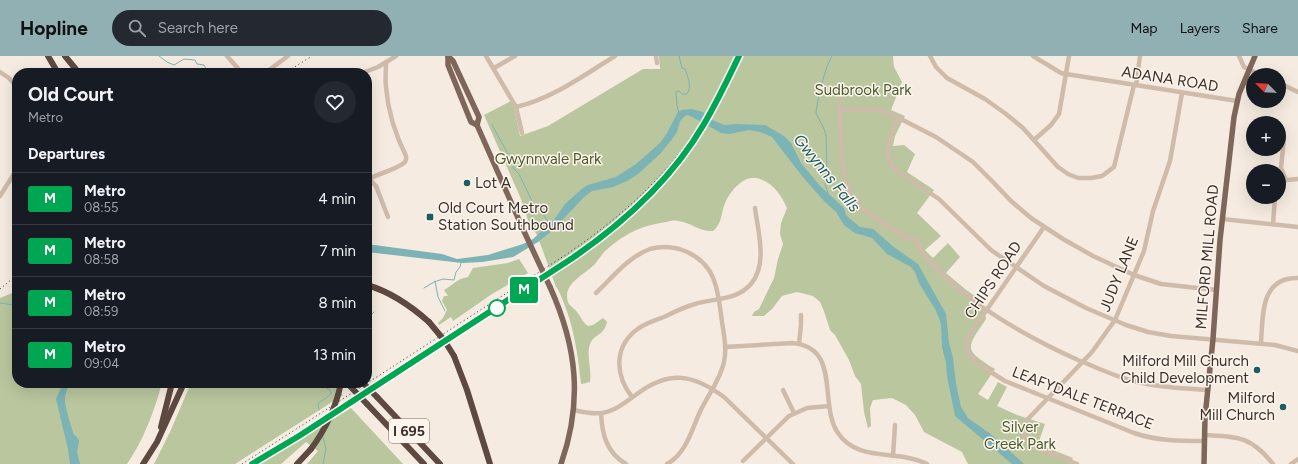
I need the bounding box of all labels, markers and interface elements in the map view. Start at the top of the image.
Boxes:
search box [112,10,392,46]
text: Hopline [20,17,88,40]
icon: search [126,17,148,39]
text: Search here [158,19,238,37]
text: Map [1130,20,1158,37]
text: Layers [1180,20,1220,37]
text: Share [1242,20,1278,37]
street label: ADANA ROAD [1120,62,1220,96]
north arrow [1246,68,1286,108]
map controls [1246,68,1286,204]
button: heart [314,81,356,123]
park label: Sudbrook Park [814,81,912,99]
text: Old Court [28,83,114,106]
text: Metro [28,110,63,125]
button: + [1246,116,1286,156]
water label: Gwynns Falls [790,130,865,216]
text: Departures [28,145,105,163]
park label: Gwynnvale Park [495,150,602,168]
button: − [1246,164,1286,204]
place label: Lot A [475,174,511,192]
marker: Lot A [462,178,472,188]
text: Metro [84,182,126,200]
street label: MILFORD MILL ROAD [1192,184,1222,330]
text: M [44,190,56,207]
text: 4 min [318,190,356,208]
place label: Old Court Metro Station Southbound [438,199,574,234]
text: 08:55 [84,200,119,215]
marker: Old Court Metro Station Southbound [425,212,435,222]
text: Metro [84,234,126,252]
street label: JUDY LANE [1096,234,1142,314]
street label: CHIPS ROAD [961,238,1025,322]
text: M [44,242,56,259]
text: 7 min [320,242,356,260]
text: 08:58 [84,252,119,267]
line badge: M [511,277,537,303]
text: M [518,281,530,298]
text: Metro [84,286,126,304]
text: M [44,294,56,311]
text: 8 min [318,294,356,312]
unlabelled marker [488,299,506,317]
text: 08:59 [84,304,118,319]
text: Metro [84,338,126,356]
text: M [44,346,56,363]
text: 13 min [313,346,356,364]
place label: Milford Mill Church Child Development [1121,352,1249,387]
text: 09:04 [84,356,119,371]
street label: LEAFYDALE TERRACE [1010,363,1156,433]
marker: Milford Mill Church Child Development [1252,365,1262,375]
place label: Milford Mill Church [1199,389,1275,424]
marker: Milford Mill Church [1278,402,1288,412]
park label: Silver Creek Park [984,418,1057,453]
road number: I 695 [389,419,429,443]

